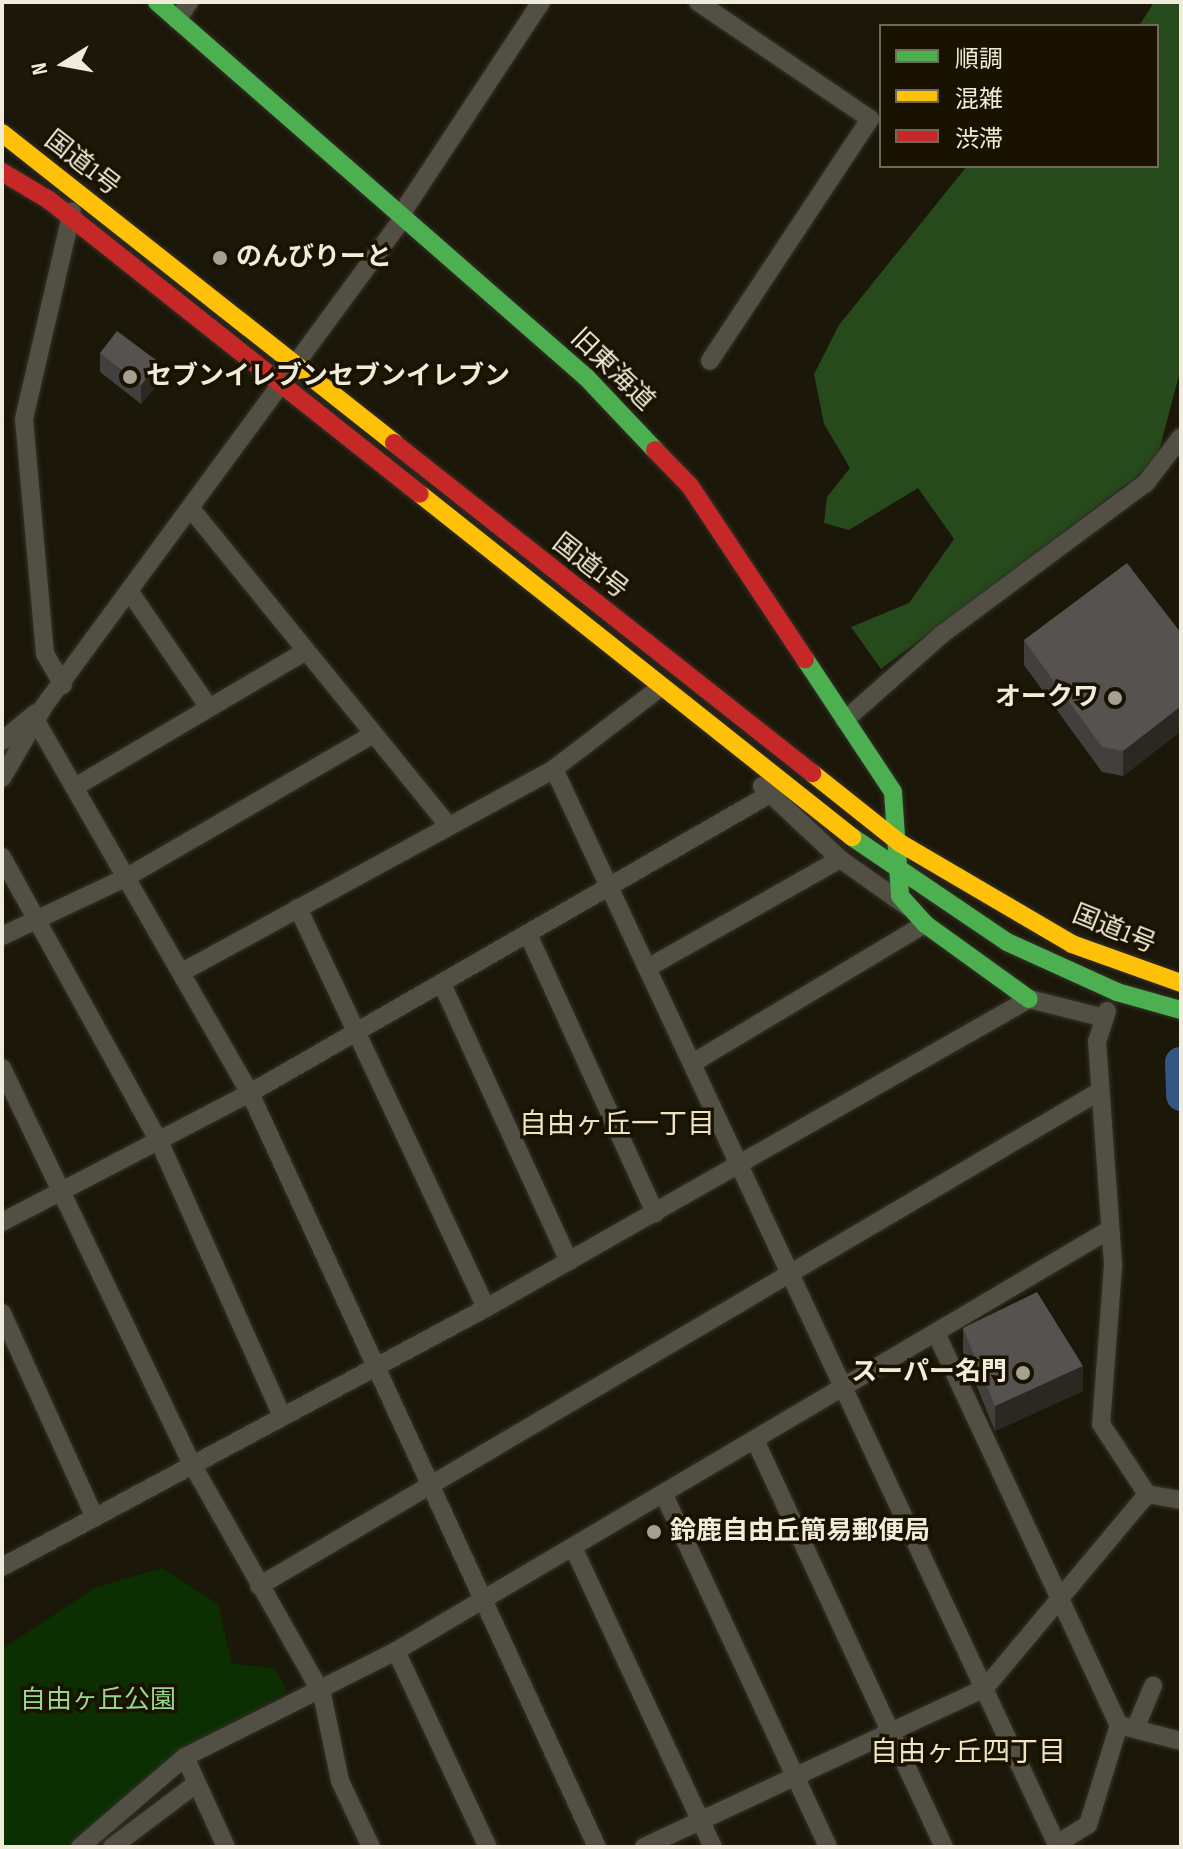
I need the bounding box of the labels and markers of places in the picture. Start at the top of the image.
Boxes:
place label: のんびりーと [236,242,392,274]
marker: のんびりーと [211,249,229,267]
place label: セブンイレブンセブンイレブン [146,361,510,393]
marker: セブンイレブンセブンイレブン [121,368,139,386]
place label: オークワ [995,682,1099,714]
marker: オークワ [1106,689,1124,707]
place label: スーパー名門 [851,1357,1007,1389]
marker: スーパー名門 [1014,1364,1032,1382]
place label: 鈴鹿自由丘簡易郵便局 [670,1516,930,1548]
marker: 鈴鹿自由丘簡易郵便局 [645,1523,663,1541]

